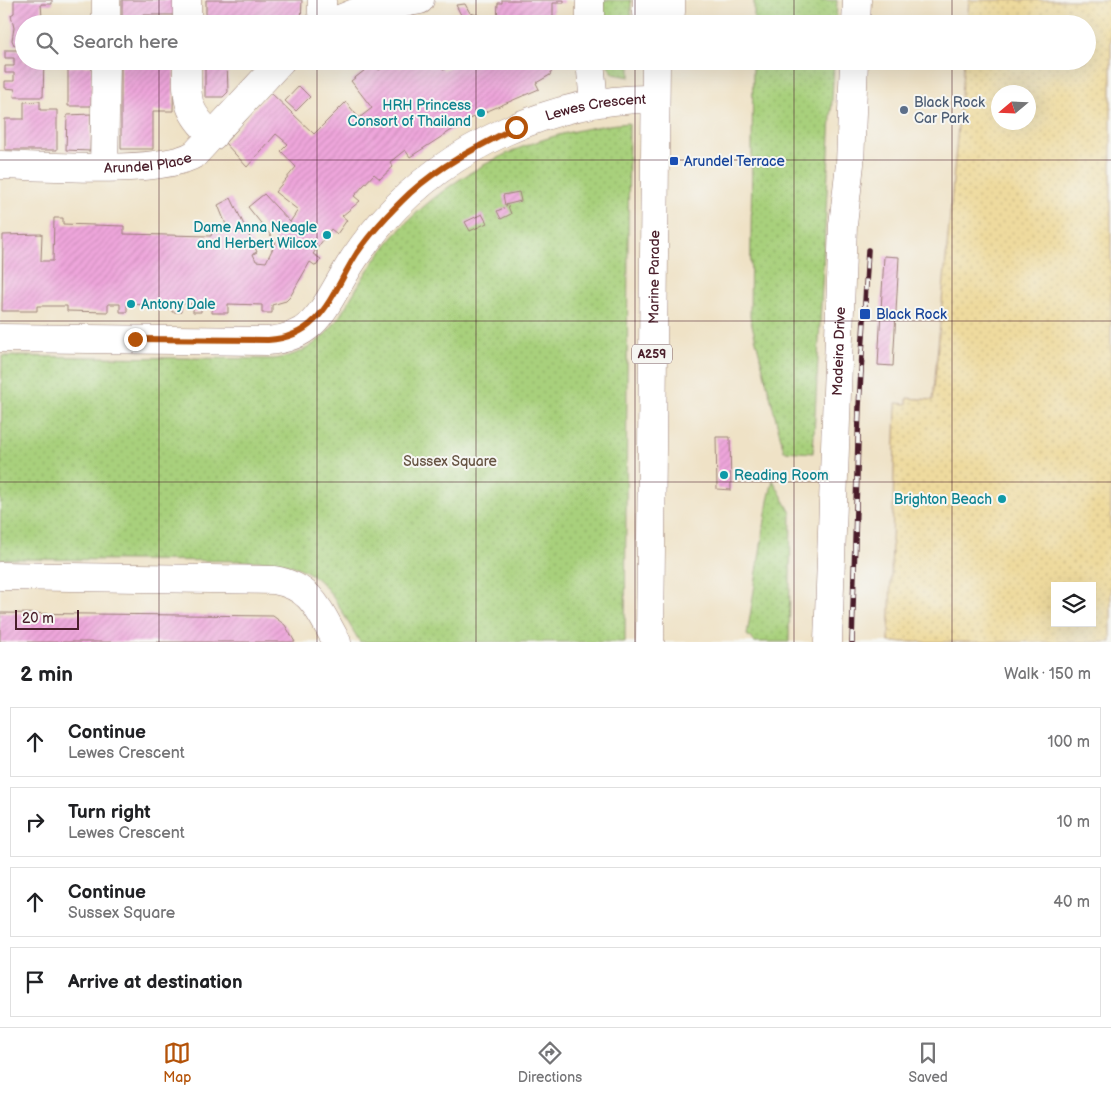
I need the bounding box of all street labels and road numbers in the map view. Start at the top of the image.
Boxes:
street label: Lewes Crescent [543,90,647,124]
street label: Arundel Place [104,148,194,176]
street label: Marine Parade [645,230,663,324]
street label: Madeira Drive [828,306,849,396]
road number: A259 [632,344,672,364]

